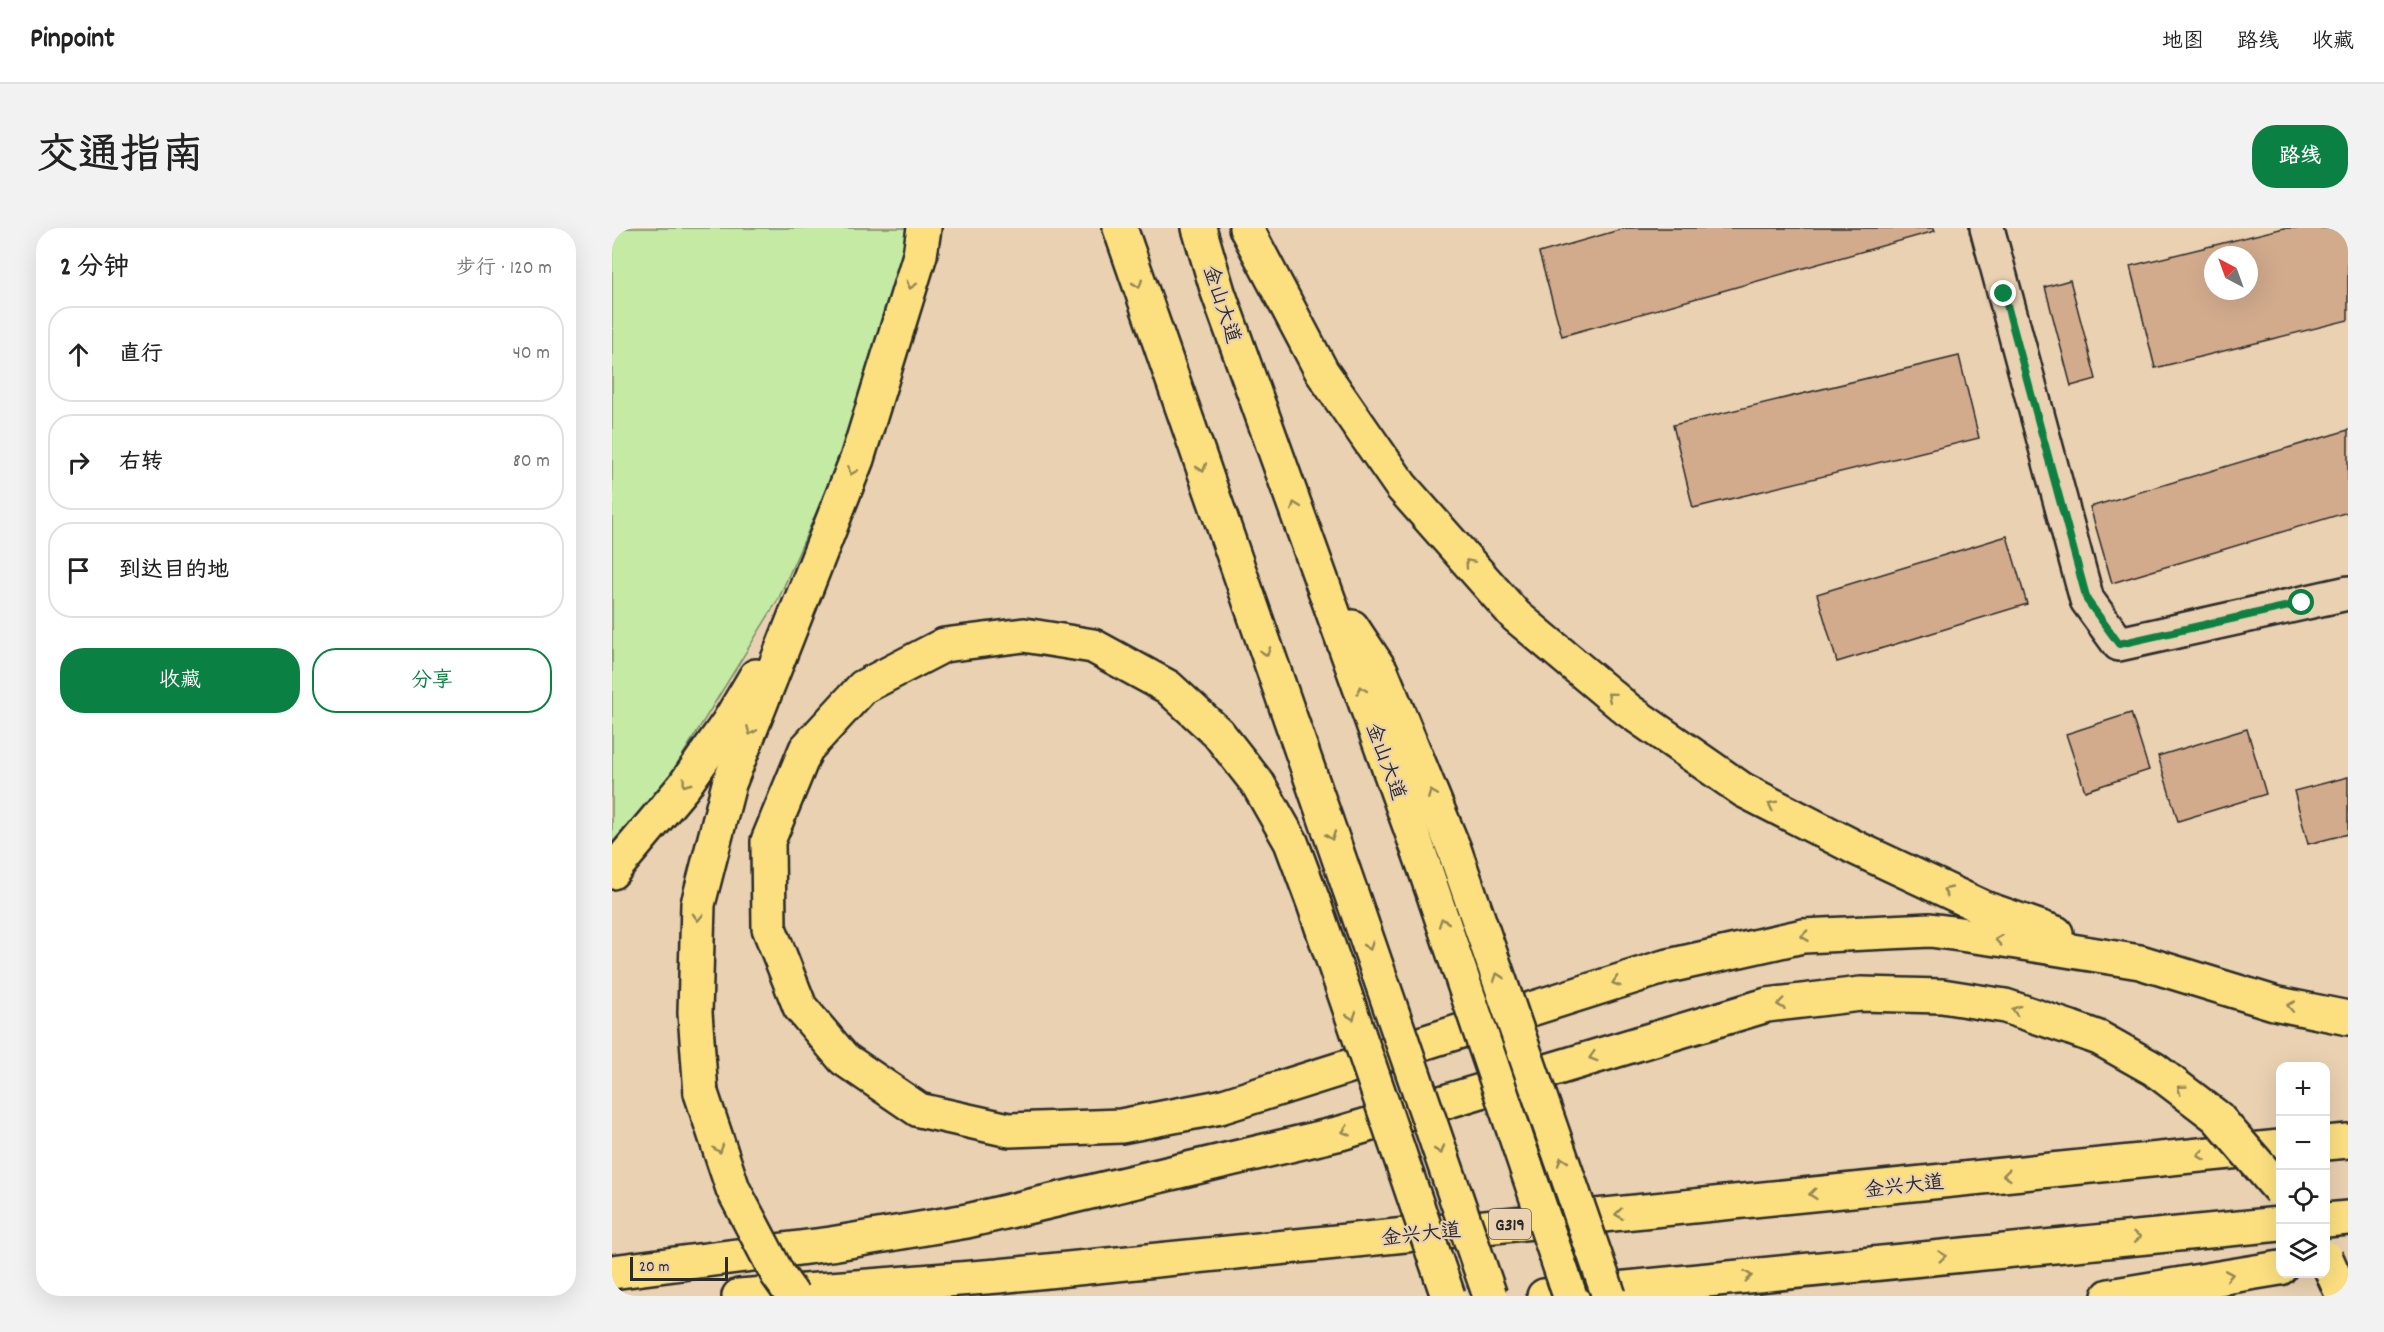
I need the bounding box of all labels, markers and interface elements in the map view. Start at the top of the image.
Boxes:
text: Pinpoint [30,21,115,61]
text: 地图 [2162,28,2204,58]
text: 路线 [2237,28,2279,58]
text: 收藏 [2312,28,2354,58]
button: 路线 [2252,125,2348,188]
text: 交通指南 [36,129,204,189]
north arrow [2204,246,2258,300]
text: 2 分钟 [60,250,129,287]
text: 步行 · 120 m [456,255,552,283]
street label: 金山大道 [1194,263,1246,347]
one-way arrow [1130,278,1143,289]
one-way arrow [906,279,918,290]
route end [1990,280,2016,306]
icon: ahead [62,338,95,371]
text: 直行 [119,340,163,371]
text: 40 m [512,340,550,368]
icon: right [62,446,95,479]
text: 右转 [119,448,163,479]
text: 80 m [513,448,550,476]
one-way arrow [1194,462,1207,473]
one-way arrow [847,464,859,475]
one-way arrow [1290,502,1302,513]
icon: arrive [62,554,95,587]
text: 到达目的地 [119,556,229,587]
one-way arrow [1465,559,1476,570]
route start [2288,589,2314,615]
one-way arrow [1259,646,1272,657]
button: 收藏 [60,648,300,713]
button: 分享 [312,648,552,713]
one-way arrow [1356,685,1368,696]
one-way arrow [1607,692,1618,703]
street label: 金山大道 [1357,720,1411,804]
one-way arrow [746,724,758,735]
one-way arrow [682,777,693,788]
one-way arrow [1427,790,1439,801]
one-way arrow [1768,801,1779,812]
one-way arrow [1323,830,1336,841]
one-way arrow [1943,886,1954,898]
one-way arrow [692,913,704,922]
one-way arrow [1438,917,1451,928]
one-way arrow [1800,930,1809,942]
one-way arrow [1994,934,2003,946]
one-way arrow [1361,940,1374,951]
one-way arrow [1493,972,1506,983]
one-way arrow [1611,975,1622,988]
one-way arrow [1776,997,1785,1009]
one-way arrow [2286,1000,2296,1013]
one-way arrow [2011,1004,2022,1017]
one-way arrow [1345,1010,1358,1021]
one-way arrow [1588,1049,1599,1062]
map controls [2276,1062,2330,1278]
button: + [2276,1062,2330,1116]
one-way arrow [2176,1086,2187,1097]
button: − [2276,1116,2330,1170]
one-way arrow [1341,1124,1352,1136]
one-way arrow [712,1143,725,1154]
one-way arrow [1432,1144,1445,1155]
one-way arrow [2197,1148,2206,1161]
one-way arrow [1557,1156,1570,1167]
one-way arrow [2003,1168,2012,1181]
street label: 金兴大道 [1863,1170,1946,1206]
button: locate [2276,1170,2330,1224]
one-way arrow [1809,1187,1818,1200]
one-way arrow [1615,1207,1624,1219]
road number: G319 [1489,1209,1531,1239]
street label: 金兴大道 [1380,1218,1463,1254]
button: layers [2276,1224,2330,1278]
one-way arrow [2132,1231,2141,1244]
one-way arrow [1938,1250,1947,1263]
scale bar [630,1254,728,1282]
text: 20 m [639,1256,669,1279]
one-way arrow [1744,1270,1753,1283]
one-way arrow [2224,1270,2233,1282]

